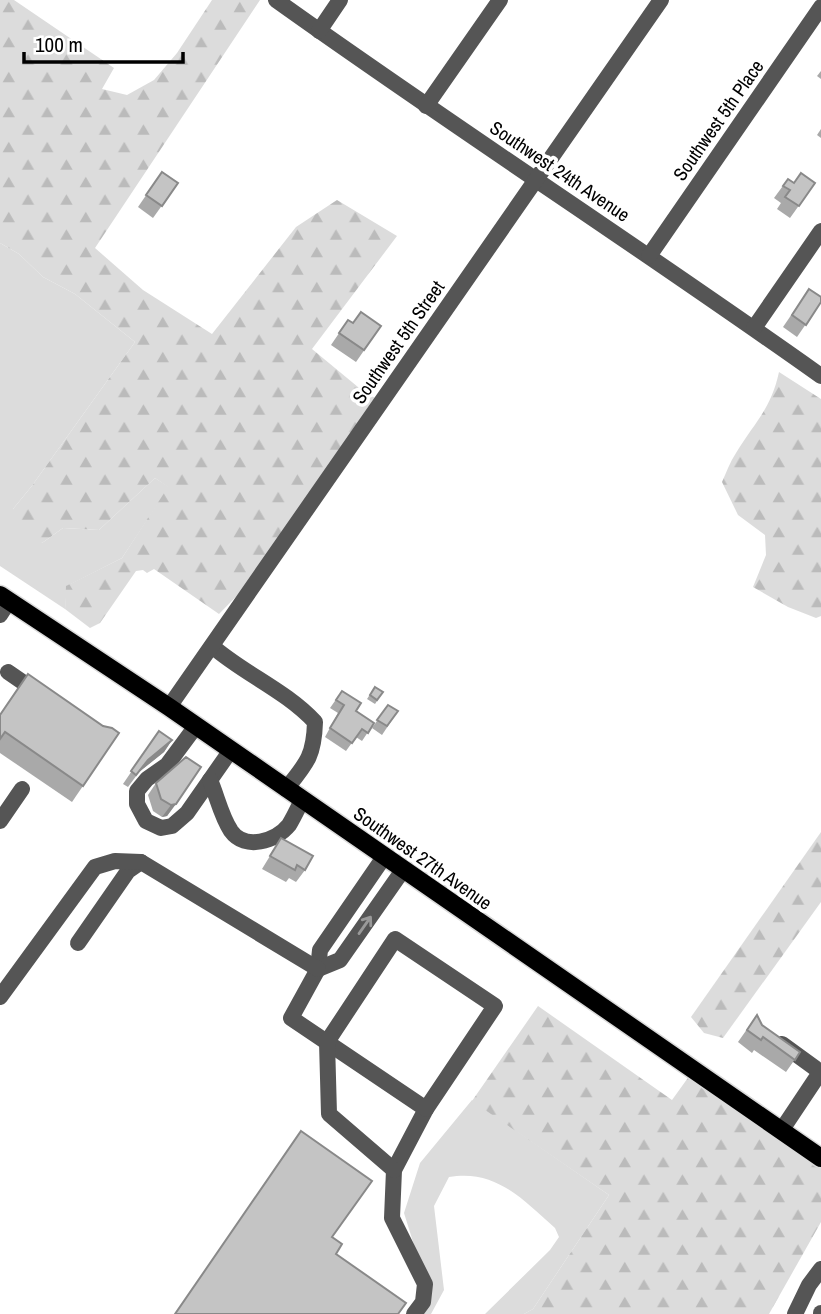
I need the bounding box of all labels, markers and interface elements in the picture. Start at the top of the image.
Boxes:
scale bar [24,21,184,65]
text: 100 m [35,30,83,59]
street label: Southwest 5th Place [667,54,769,186]
street label: Southwest 24th Avenue [485,115,635,227]
street label: Southwest 5th Street [346,275,451,409]
street label: Southwest 27th Avenue [349,800,497,916]
one-way arrow [358,916,372,935]

